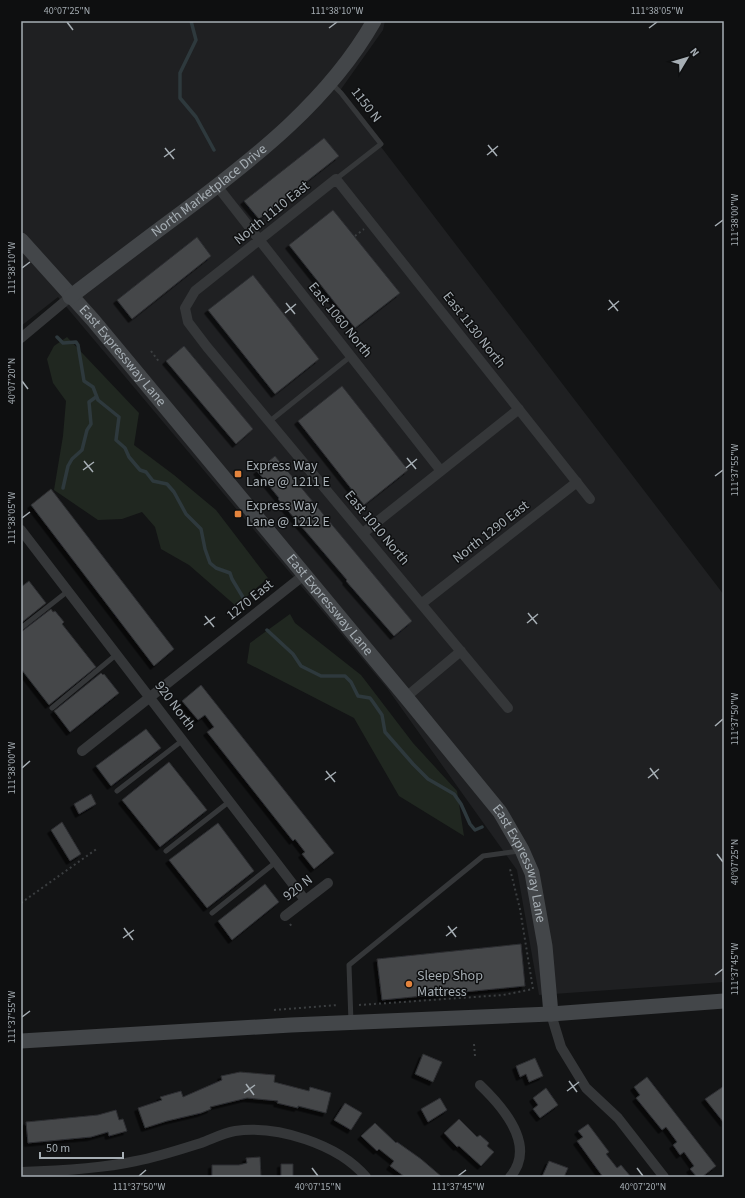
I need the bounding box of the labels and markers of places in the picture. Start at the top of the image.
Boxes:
place label: Express Way Lane @ 1211 E [246,456,330,492]
marker: Express Way Lane @ 1211 E [233,469,243,479]
place label: Express Way Lane @ 1212 E [246,496,330,532]
marker: Express Way Lane @ 1212 E [233,509,243,519]
place label: Sleep Shop Mattress [417,966,483,1002]
marker: Sleep Shop Mattress [404,979,414,989]

